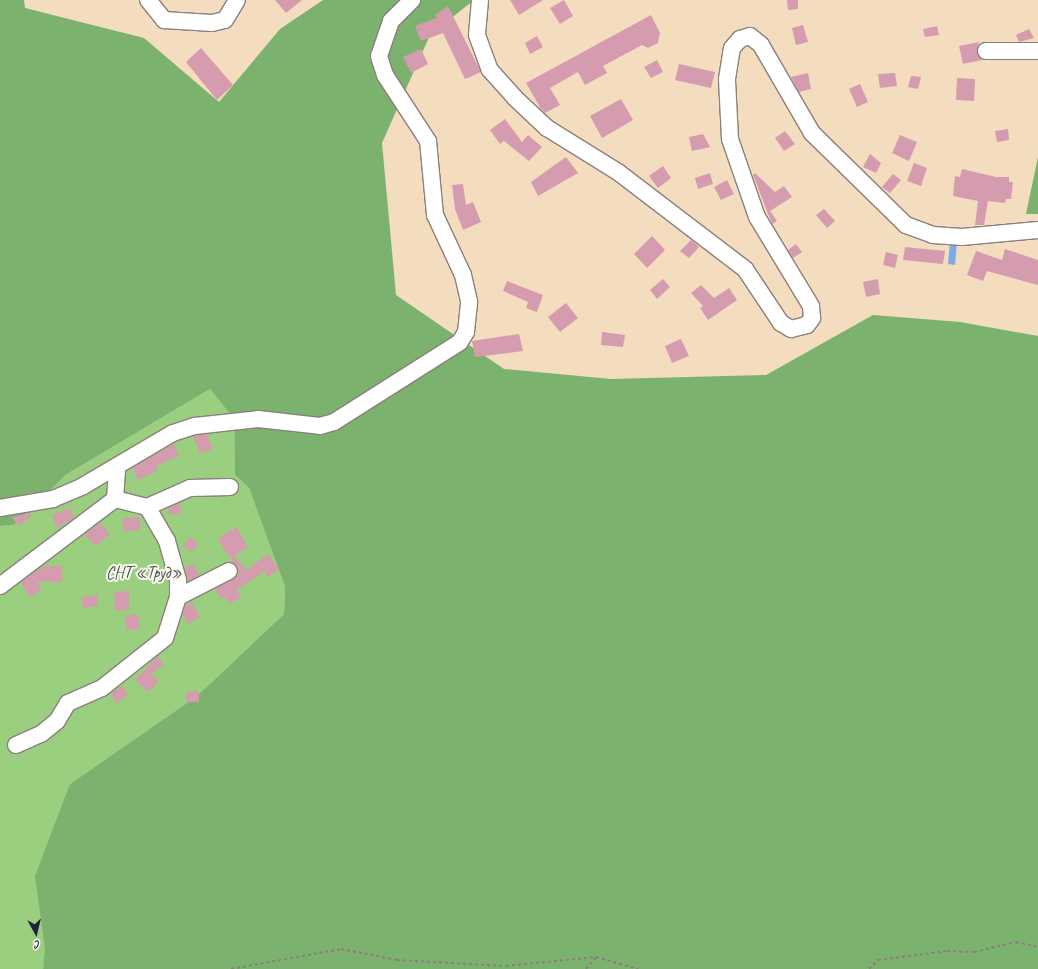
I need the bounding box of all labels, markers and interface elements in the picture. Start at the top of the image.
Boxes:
park label: СНТ «Труд» [106,563,182,583]
north arrow [16,913,56,953]
text: С [34,938,41,952]

